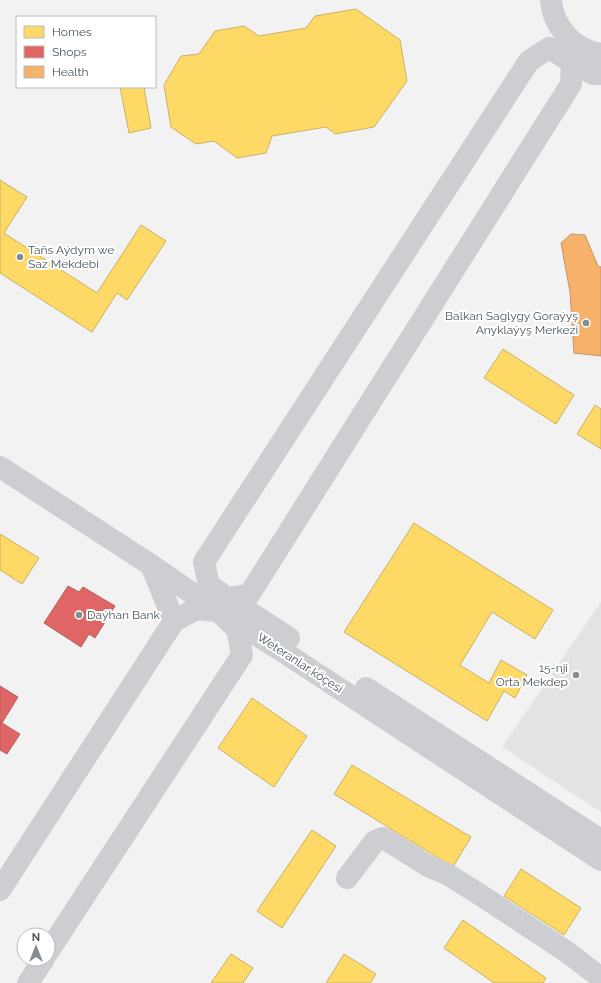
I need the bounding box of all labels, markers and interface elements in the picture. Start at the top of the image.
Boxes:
legend [16,16,156,88]
text: Homes [52,25,92,39]
text: Shops [52,45,87,59]
text: Health [52,65,89,79]
place label: Tañs Aýdym we Saz Mekdebi [28,243,114,271]
marker: Tañs Aýdym we Saz Mekdebi [15,252,25,262]
place label: Balkan Saglygy Goraýyş Anyklaýyş Merkezi [445,309,578,337]
marker: Balkan Saglygy Goraýyş Anyklaýyş Merkezi [581,318,591,328]
place label: Daýhan Bank [87,608,161,622]
marker: Daýhan Bank [74,610,84,620]
street label: Weteranlar köçesi [255,630,345,696]
place label: 15-nji Orta Mekdep [496,661,568,689]
marker: 15-nji Orta Mekdep [571,670,581,680]
north arrow [16,927,56,967]
text: N [32,931,40,944]

